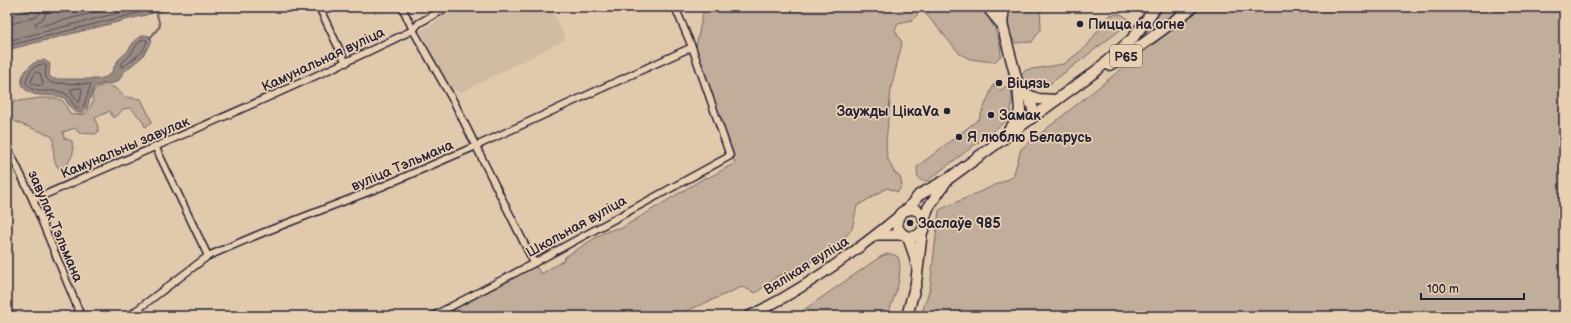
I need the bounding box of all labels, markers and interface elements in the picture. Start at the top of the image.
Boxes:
place label: Пицца на огне [1088,16,1185,33]
marker: Пицца на огне [1075,19,1085,29]
street label: Камунальная вуліца [259,23,388,95]
road number: Р65 [1110,45,1142,67]
place label: Віцязь [1007,75,1051,92]
marker: Віцязь [994,78,1004,88]
place label: Заужды ЦікаVа [836,103,940,120]
marker: Заужды ЦікаVа [942,106,952,116]
place label: Замак [999,107,1041,124]
marker: Замак [986,110,996,120]
street label: Камунальны завулак [58,112,193,182]
place label: Я люблю Беларусь [967,129,1093,146]
marker: Я люблю Беларусь [954,132,964,142]
street label: вуліца Тэльмана [349,136,456,195]
street label: завулак Тэльмана [24,168,87,285]
street label: Школьная вуліца [523,191,630,261]
place label: Заслаўе 985 [918,215,1001,232]
marker: Заслаўе 985 [905,218,915,228]
street label: Вялікая вуліца [761,232,852,298]
scale bar [1421,275,1524,301]
text: 100 m [1427,282,1459,297]

